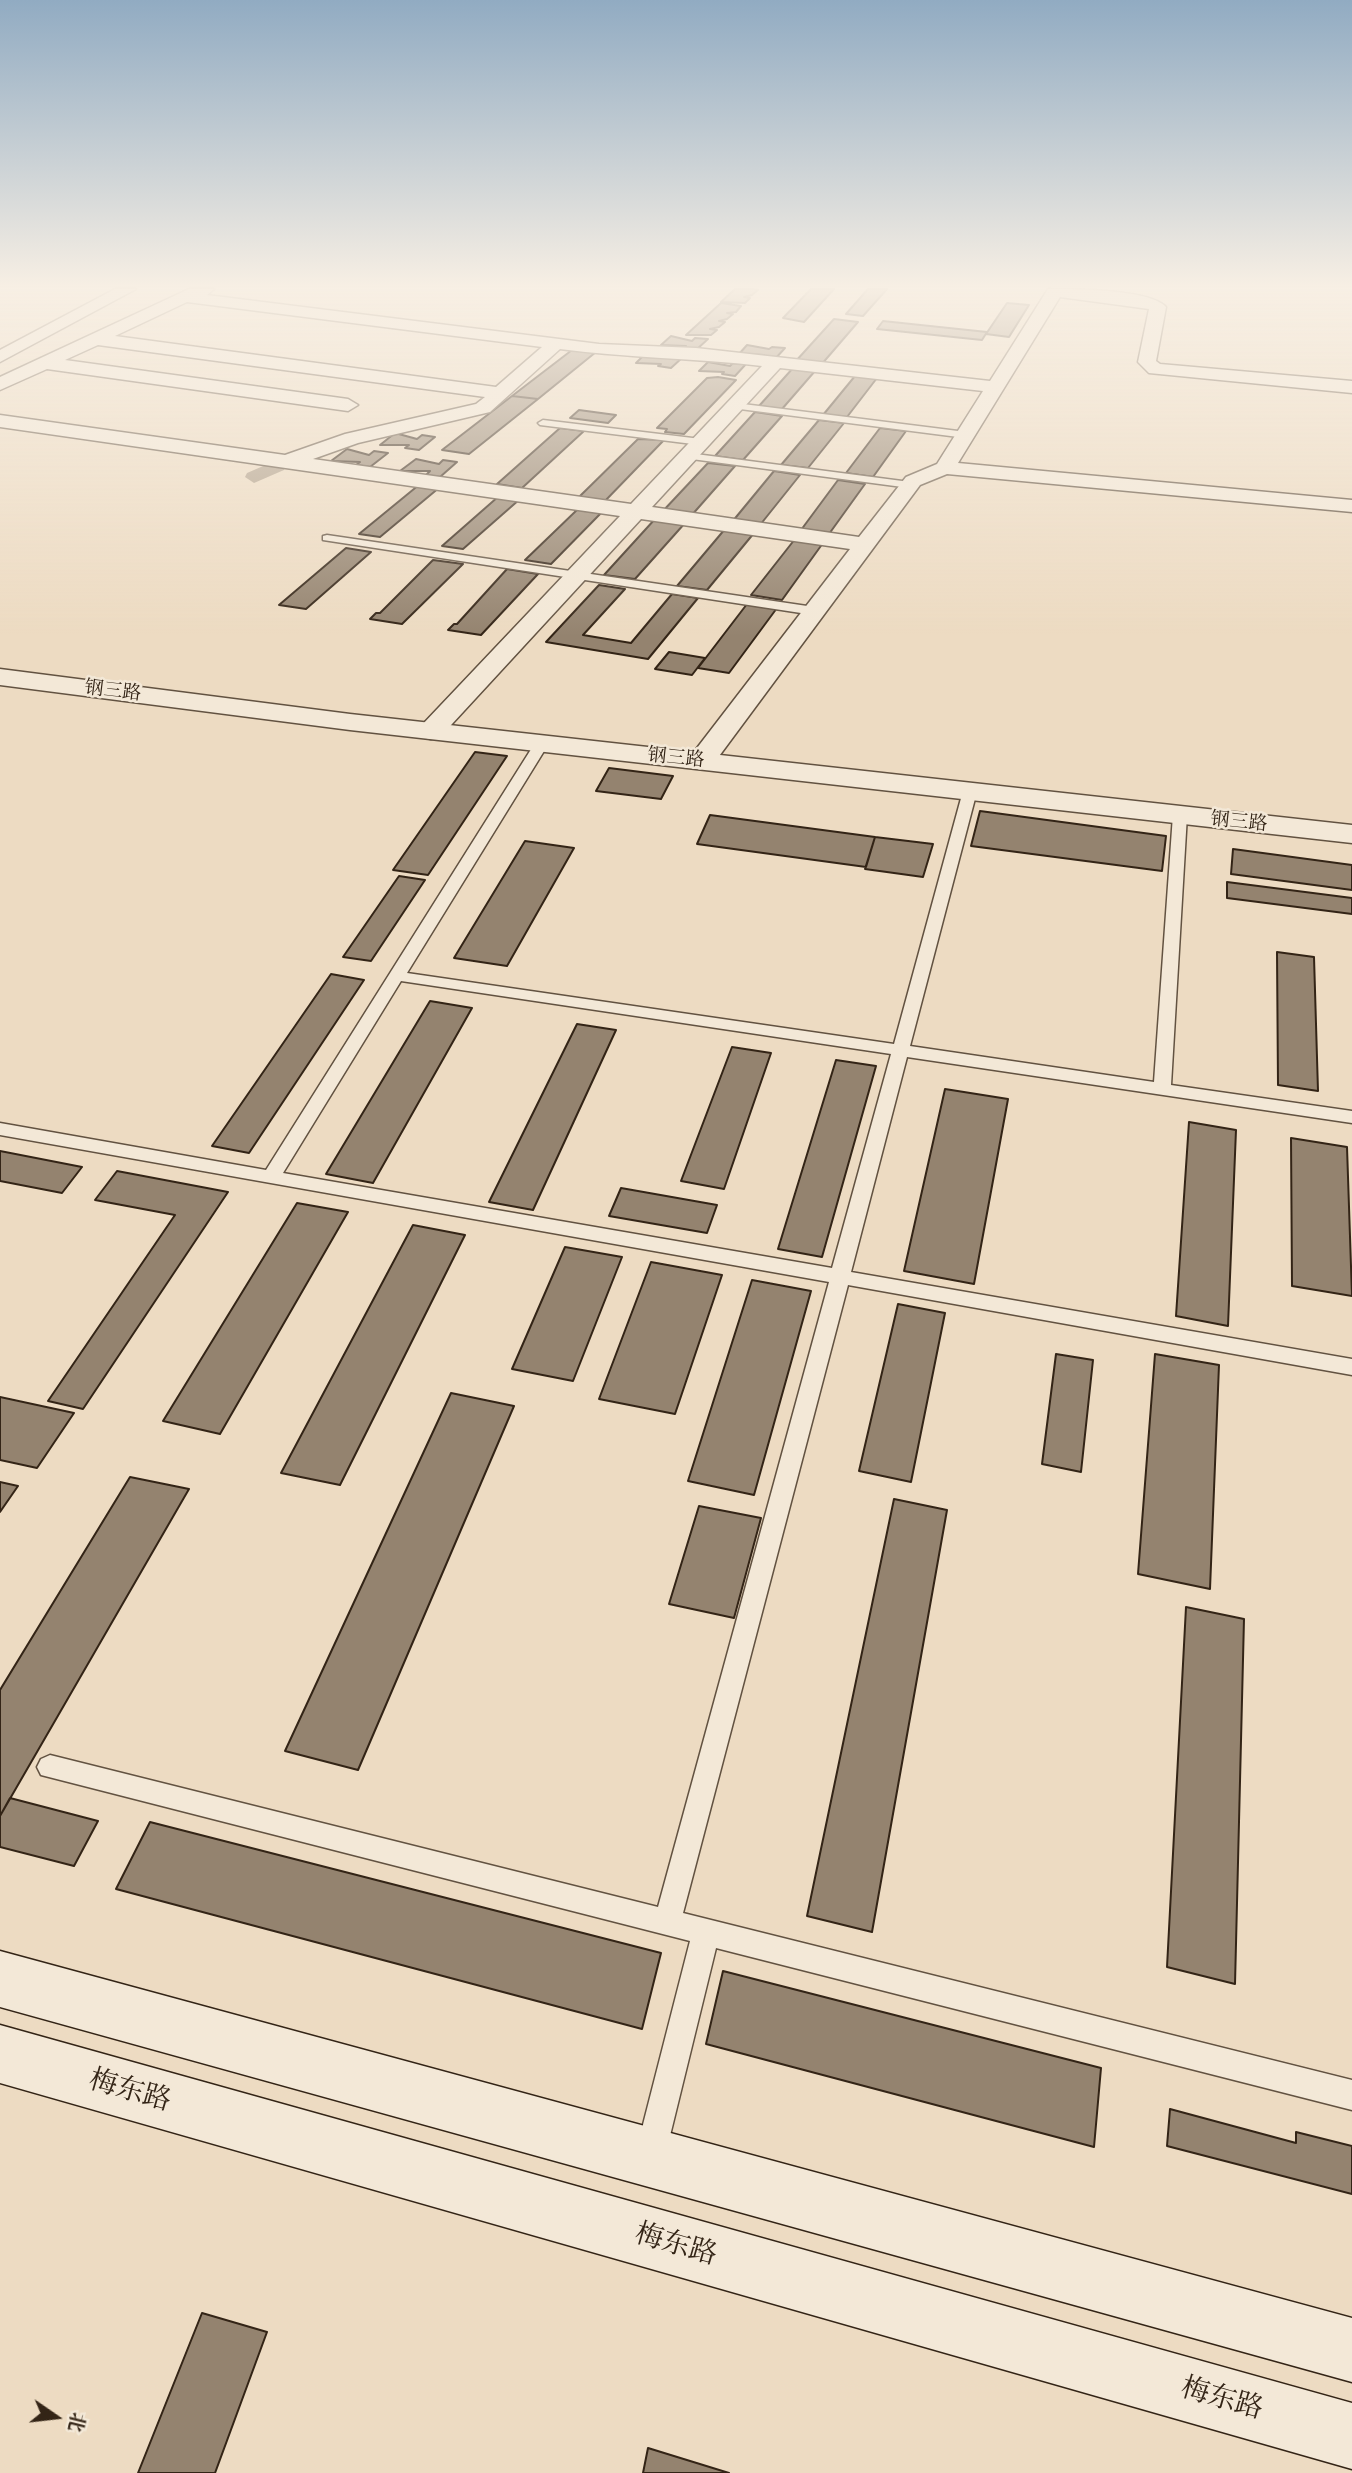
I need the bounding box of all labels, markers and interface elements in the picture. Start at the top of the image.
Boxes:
street label: 钢三路 [83,676,143,706]
street label: 钢三路 [646,744,706,772]
street label: 钢三路 [1209,808,1269,836]
street label: 梅东路 [85,2063,175,2119]
street label: 梅东路 [631,2217,721,2273]
street label: 梅东路 [1177,2371,1267,2427]
north arrow [21,2382,91,2452]
text: 北 [62,2410,91,2434]

